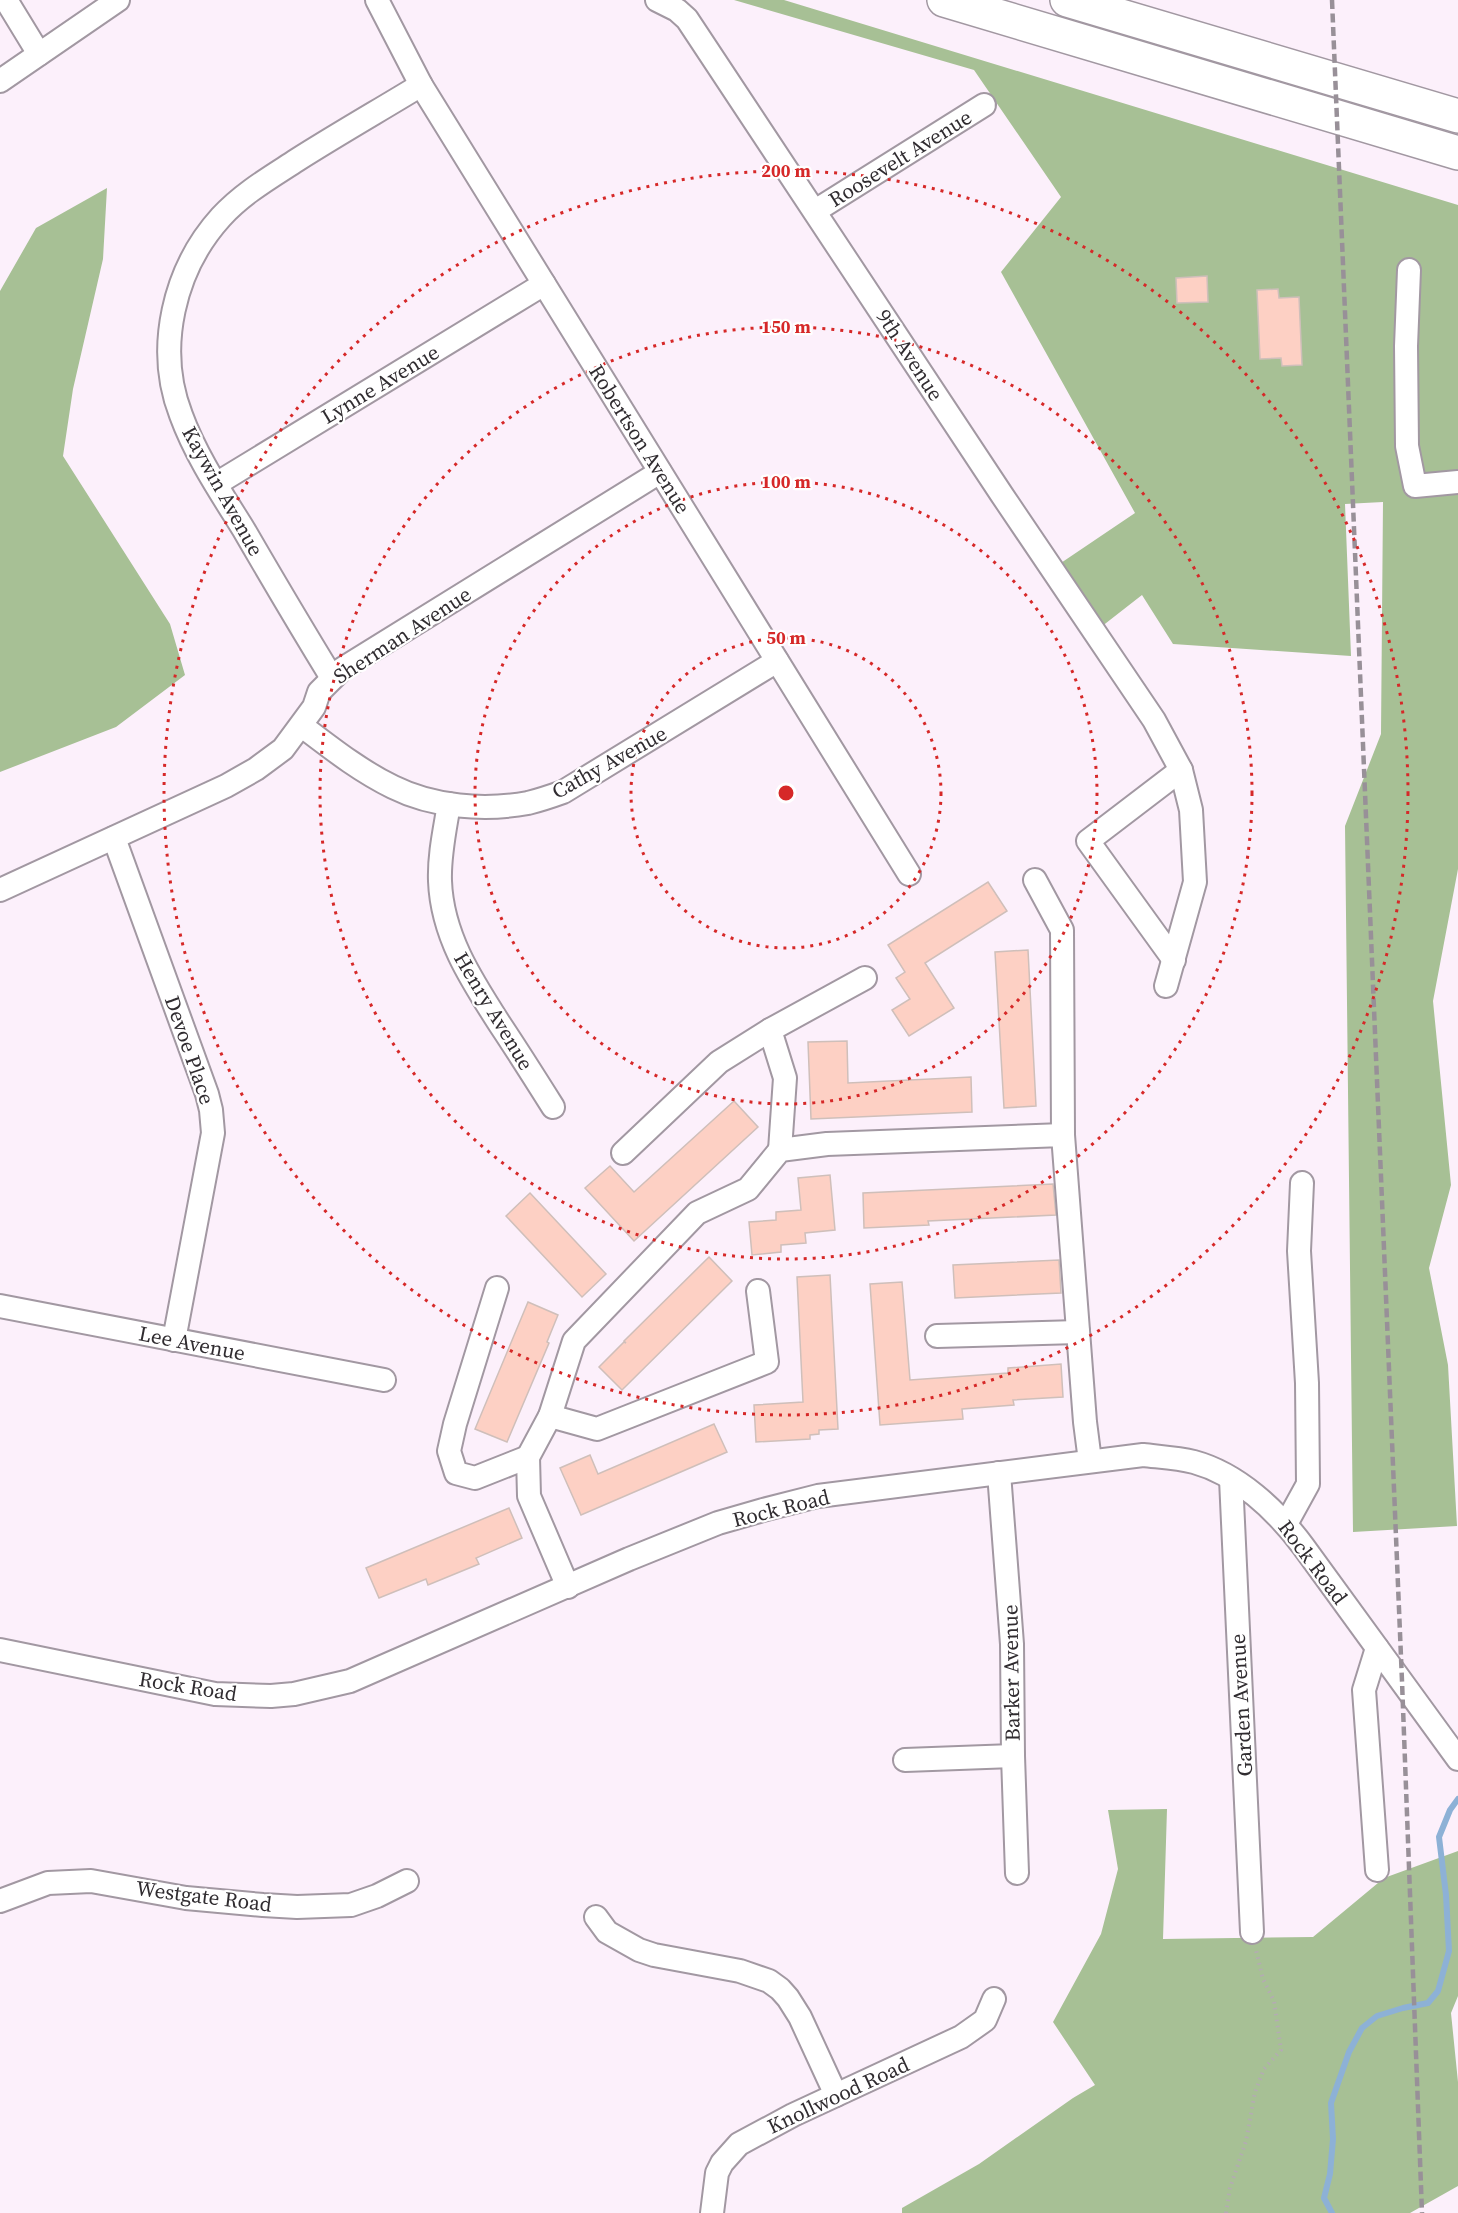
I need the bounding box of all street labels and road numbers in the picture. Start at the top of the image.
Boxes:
street label: Roosevelt Avenue [823,102,977,214]
street label: 9th Avenue [870,304,950,406]
street label: Lynne Avenue [316,337,444,431]
street label: Robertson Avenue [582,359,698,519]
street label: Kaywin Avenue [175,421,271,561]
street label: Sherman Avenue [328,580,476,690]
street label: Cathy Avenue [546,718,672,806]
street label: Henry Avenue [447,946,541,1076]
street label: Devoe Place [158,992,222,1108]
street label: Lee Avenue [136,1318,248,1368]
street label: Rock Road [729,1482,833,1534]
street label: Rock Road [1272,1514,1354,1610]
street label: Barker Avenue [995,1604,1027,1742]
street label: Garden Avenue [1223,1633,1259,1777]
street label: Rock Road [137,1664,239,1708]
street label: Westgate Road [134,1873,274,1919]
street label: Knollwood Road [762,2049,914,2141]

